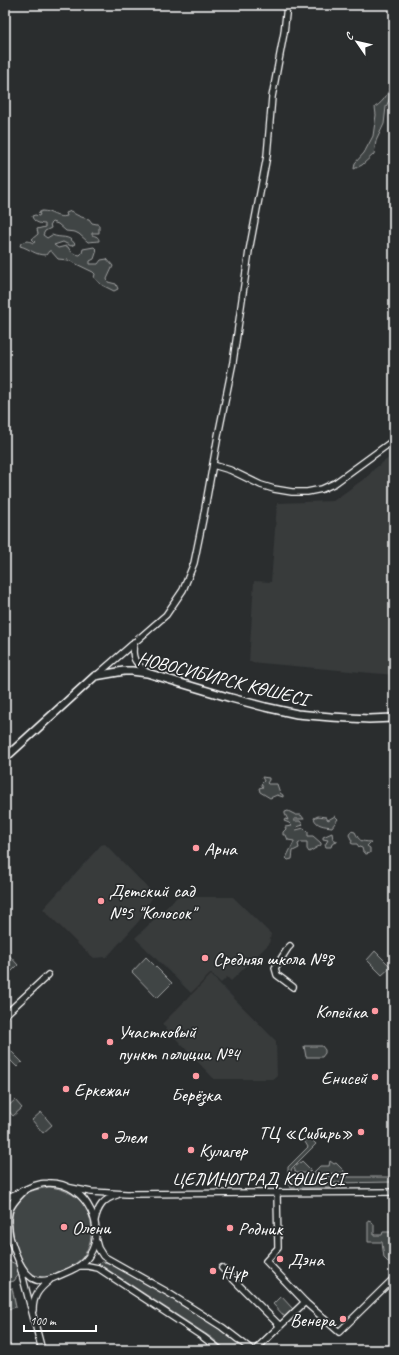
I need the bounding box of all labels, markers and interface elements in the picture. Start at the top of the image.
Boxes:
north arrow [337,22,377,62]
text: С [341,29,357,43]
street label: НОВОСИБИРСК КӨШЕСІ [135,646,314,713]
place label: Арна [204,837,238,861]
marker: Арна [191,843,201,853]
place label: Детский сад №5 "Колосок" [109,879,199,925]
marker: Детский сад №5 "Колосок" [96,896,106,906]
place label: Средняя школа №8 [213,947,336,971]
marker: Средняя школа №8 [200,953,210,963]
place label: Копейка [316,1000,369,1024]
marker: Копейка [370,1006,380,1016]
place label: Участковый пункт полиции №4 [118,1020,242,1066]
marker: Участковый пункт полиции №4 [105,1037,115,1047]
place label: Енисей [321,1066,368,1090]
marker: Берёзка [191,1071,201,1081]
marker: Енисей [370,1072,380,1082]
place label: Еркежан [74,1078,130,1102]
place label: Берёзка [171,1083,223,1107]
marker: Еркежан [61,1084,71,1094]
place label: ТЦ «Сибирь» [259,1121,353,1145]
place label: Әлем [113,1125,148,1149]
marker: ТЦ «Сибирь» [356,1127,366,1137]
marker: Әлем [100,1131,110,1141]
place label: Кулагер [199,1139,249,1163]
marker: Кулагер [186,1145,196,1155]
street label: ЦЕЛИНОГРАД КӨШЕСІ [172,1167,349,1191]
place label: Олени [72,1216,112,1240]
place label: Родник [238,1217,283,1241]
marker: Олени [59,1222,69,1232]
marker: Родник [225,1223,235,1233]
place label: Дэна [288,1248,325,1272]
marker: Дэна [275,1254,285,1264]
place label: Нұр [221,1260,248,1284]
marker: Нұр [208,1266,218,1276]
scale bar [24,1307,96,1333]
place label: Венера [290,1308,337,1332]
text: 100 m [30,1313,57,1329]
marker: Венера [338,1314,348,1324]

